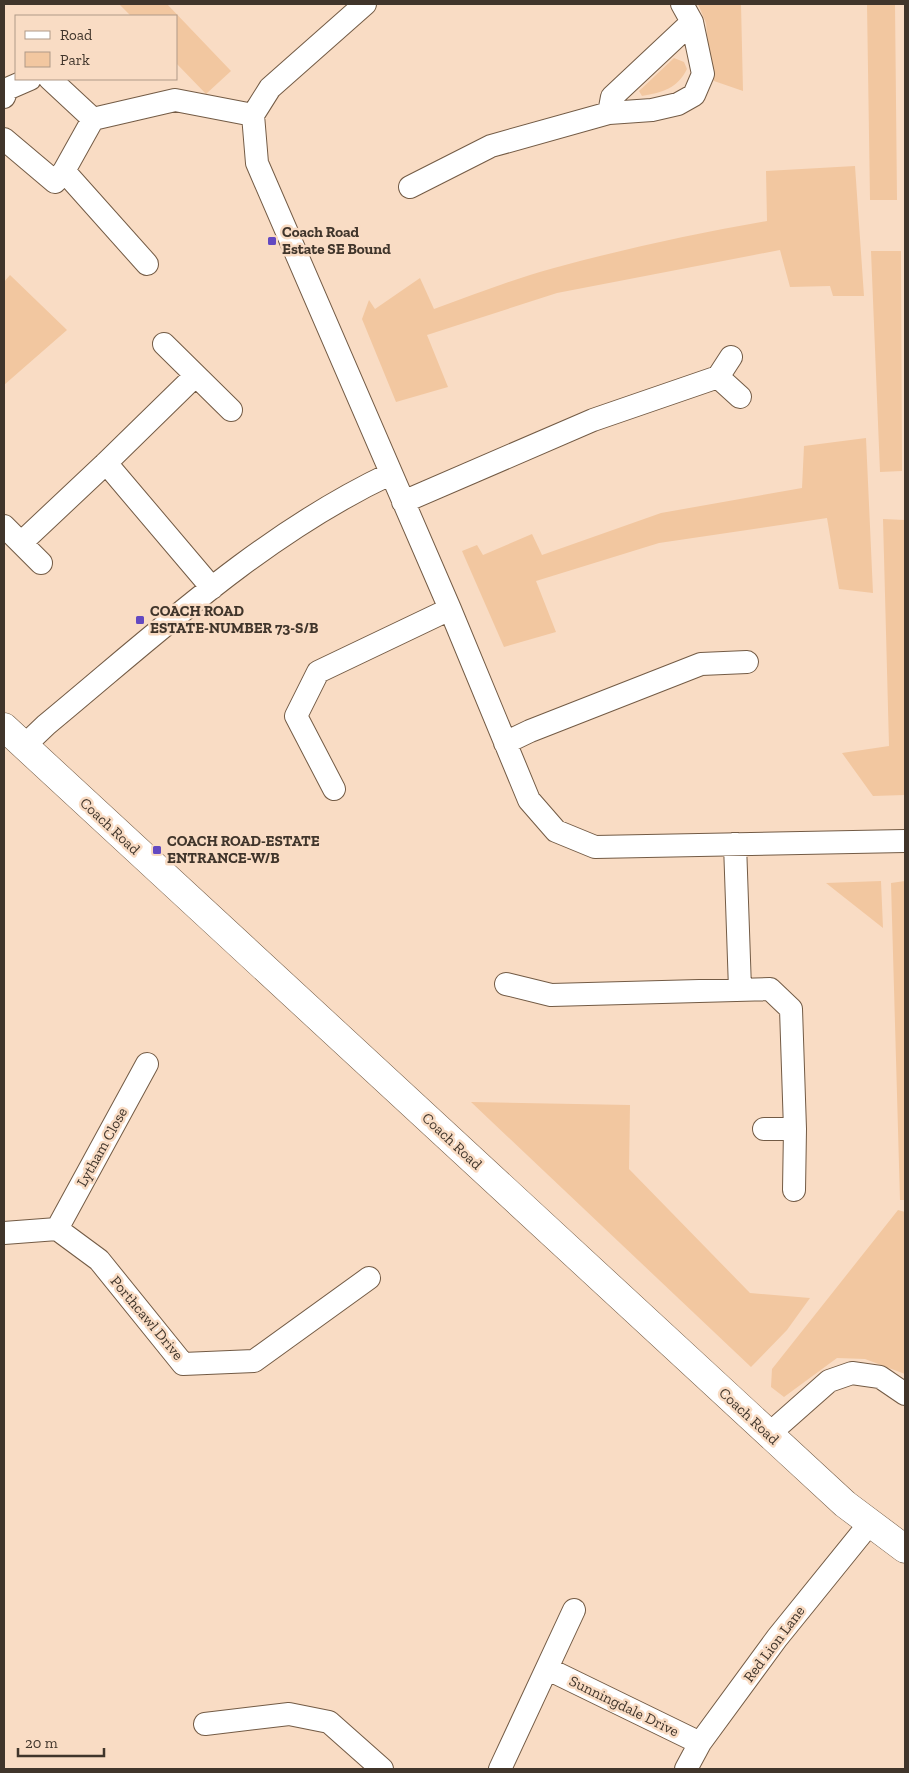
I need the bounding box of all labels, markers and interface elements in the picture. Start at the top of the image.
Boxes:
legend [15,15,178,80]
text: Road [60,26,93,44]
text: Park [60,51,90,69]
place label: Coach Road Estate SE Bound [282,223,391,258]
marker: Coach Road Estate SE Bound [266,235,278,247]
place label: COACH ROAD ESTATE-NUMBER 73-S/B [150,602,318,637]
marker: COACH ROAD ESTATE-NUMBER 73-S/B [134,614,146,626]
street label: Coach Road [76,794,144,859]
place label: COACH ROAD-ESTATE ENTRANCE-W/B [167,832,320,867]
marker: COACH ROAD-ESTATE ENTRANCE-W/B [151,844,163,856]
street label: Lytham Close [73,1104,131,1190]
street label: Coach Road [418,1109,486,1174]
street label: Porthcawl Drive [107,1272,187,1364]
street label: Coach Road [715,1384,783,1449]
street label: Red Lion Lane [739,1602,809,1686]
street label: Sunningdale Drive [566,1672,682,1740]
scale bar [18,1726,104,1758]
text: 20 m [25,1734,58,1752]

